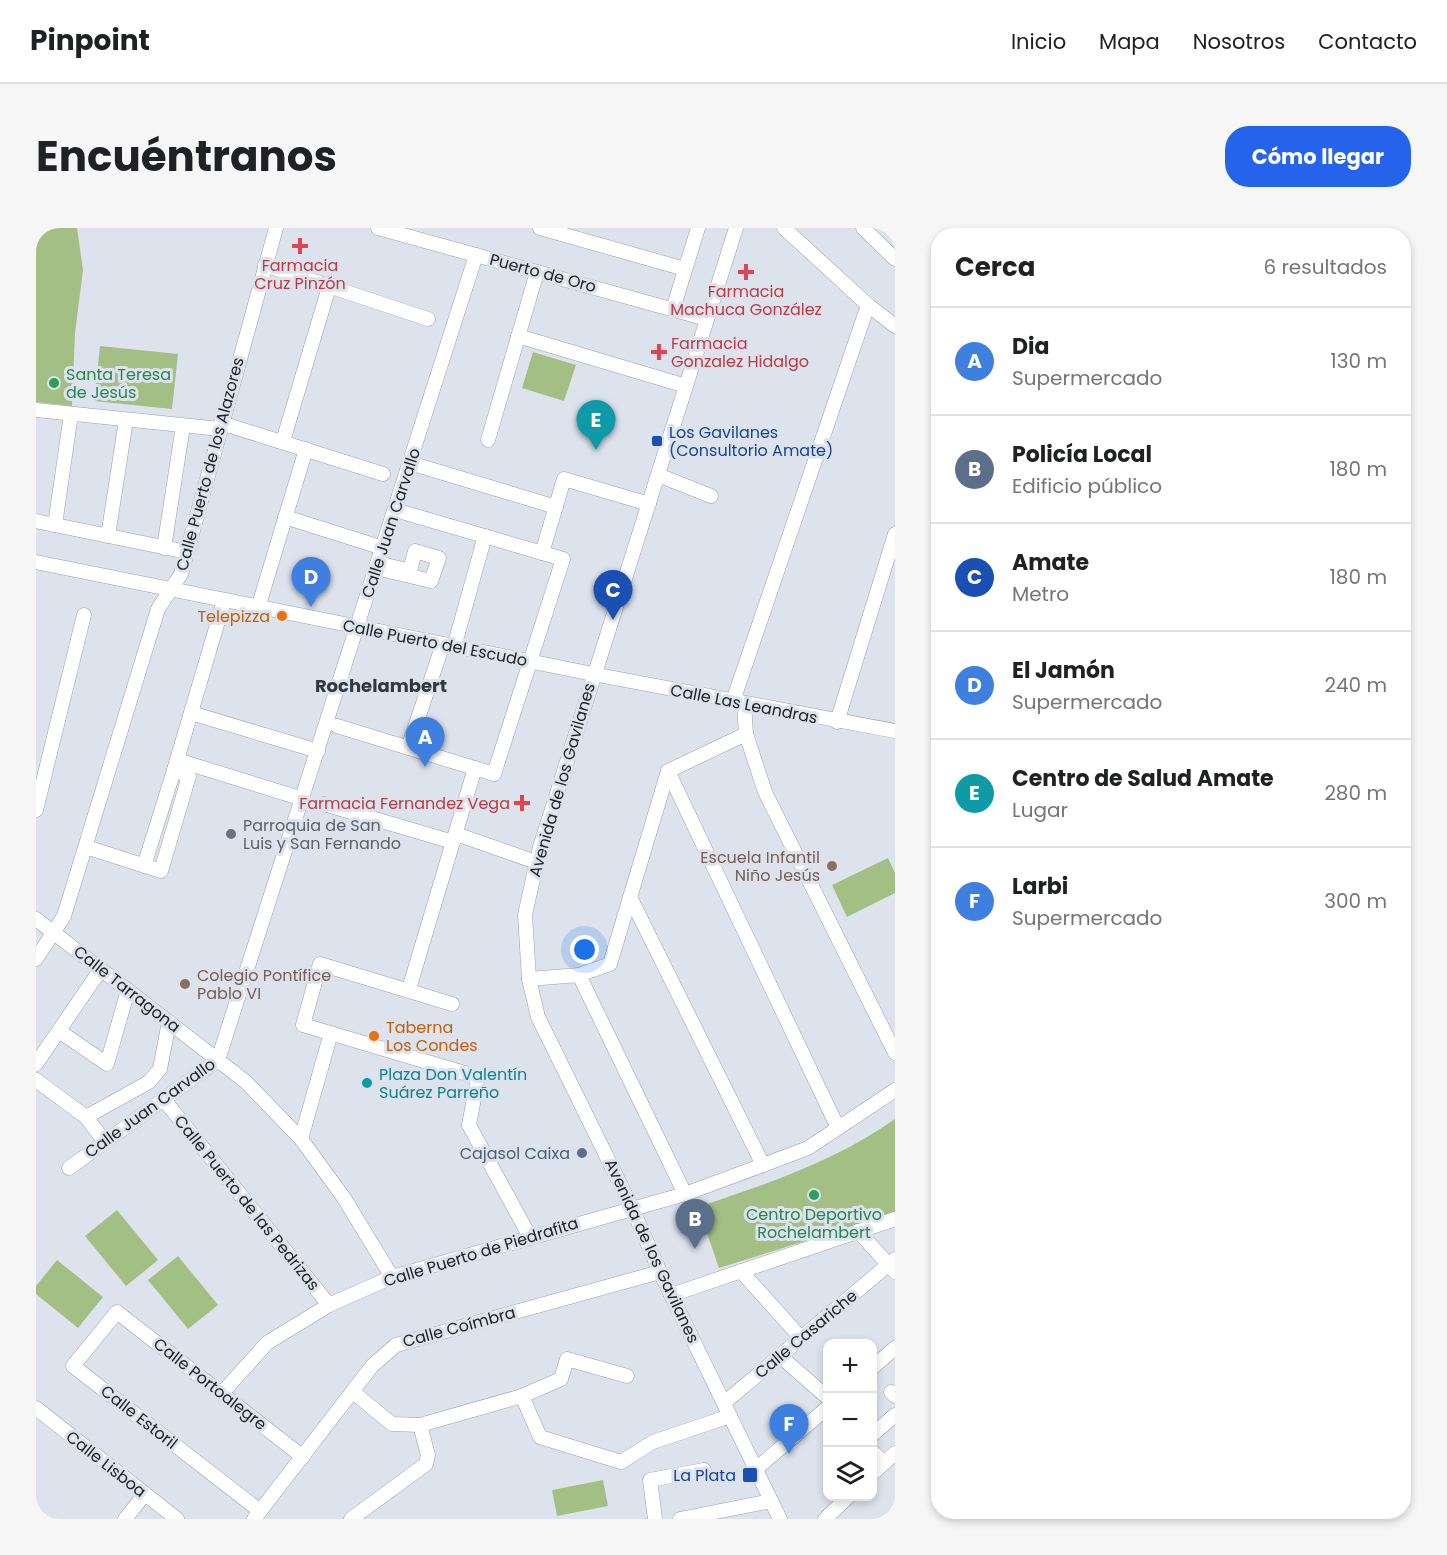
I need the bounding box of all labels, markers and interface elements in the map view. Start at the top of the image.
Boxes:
text: Pinpoint [30,21,150,60]
text: Inicio [1011,27,1066,56]
text: Mapa [1099,27,1160,56]
text: Nosotros [1193,27,1285,56]
text: Contacto [1318,27,1417,56]
button: Cómo llegar [1225,126,1411,187]
text: Encuéntranos [36,127,337,186]
marker: Farmacia Cruz Pinzón [293,239,307,253]
street label: Puerto de Oro [487,248,599,298]
text: Cerca [955,249,1035,285]
text: 6 resultados [1263,253,1387,281]
place label: Farmacia Cruz Pinzón [254,254,346,295]
marker: Farmacia Machuca González [739,265,753,279]
place label: Farmacia Machuca González [670,280,822,321]
text: Dia [1012,331,1049,362]
place label: Farmacia Gonzalez Hidalgo [671,332,809,373]
marker: Farmacia Gonzalez Hidalgo [652,345,666,359]
text: A [967,347,982,375]
text: 130 m [1330,347,1387,375]
street label: Calle Puerto de los Alazores [170,355,250,573]
place label: Santa Teresa de Jesús [66,363,171,404]
text: Supermercado [1012,364,1162,392]
marker: Santa Teresa de Jesús [47,376,61,390]
pin: E [576,400,616,450]
place label: Los Gavilanes (Consultorio Amate) [669,421,833,462]
marker: Los Gavilanes (Consultorio Amate) [650,434,664,448]
text: Policía Local [1012,439,1152,470]
street label: Calle Juan Carvallo [356,445,426,601]
text: B [968,455,981,483]
text: 180 m [1329,455,1387,483]
text: Edificio público [1012,472,1162,500]
text: Amate [1012,547,1089,578]
pin: D [292,558,330,607]
text: C [967,563,982,591]
text: 180 m [1329,563,1387,591]
pin: C [594,570,632,620]
text: Metro [1012,580,1069,608]
place label: Telepizza [197,605,270,628]
marker: Telepizza [275,609,289,623]
street label: Calle Puerto del Escudo [341,614,529,672]
text: El Jamón [1012,655,1115,686]
text: D [967,671,982,699]
text: 240 m [1324,671,1387,699]
district label: Rochelambert [315,673,447,698]
street label: Calle Las Leandras [668,678,820,730]
street label: Avenida de los Gavilanes [523,680,601,880]
text: Supermercado [1012,688,1162,716]
pin: A [406,718,444,767]
text: Centro de Salud Amate [1012,763,1274,794]
text: E [969,779,980,807]
text: 280 m [1324,779,1387,807]
place label: Farmacia Fernandez Vega [299,792,510,815]
marker: Farmacia Fernandez Vega [515,796,529,810]
text: Lugar [1012,796,1068,824]
place label: Parroquia de San Luis y San Fernando [243,814,401,855]
marker: Parroquia de San Luis y San Fernando [224,827,238,841]
place label: Escuela Infantil Niño Jesús [700,846,820,887]
marker: Escuela Infantil Niño Jesús [825,859,839,873]
text: Larbi [1012,871,1068,902]
text: F [969,887,980,915]
text: 300 m [1324,887,1387,915]
text: Supermercado [1012,904,1162,932]
your location [570,935,599,964]
street label: Calle Tarragona [69,940,185,1038]
place label: Colegio Pontífice Pablo VI [197,964,331,1005]
marker: Colegio Pontífice Pablo VI [178,977,192,991]
place label: Taberna Los Condes [386,1016,478,1057]
marker: Taberna Los Condes [367,1029,381,1043]
street label: Calle Juan Carvallo [80,1053,220,1163]
place label: Plaza Don Valentín Suárez Parreño [379,1063,527,1104]
marker: Plaza Don Valentín Suárez Parreño [360,1076,374,1090]
street label: Calle Puerto de las Pedrizas [169,1110,325,1296]
place label: Cajasol Caixa [460,1142,570,1165]
marker: Cajasol Caixa [575,1146,589,1160]
street label: Avenida de los Gavilanes [599,1155,705,1347]
marker: Centro Deportivo Rochelambert [807,1188,821,1202]
pin: B [676,1200,714,1249]
place label: Centro Deportivo Rochelambert [746,1203,882,1244]
street label: Calle Puerto de Piedrafita [381,1211,581,1293]
street label: Calle Casariche [750,1284,862,1384]
street label: Calle Coímbra [400,1301,518,1353]
street label: Calle Portoalegre [148,1332,272,1436]
map controls [823,1339,877,1501]
button: + [823,1339,877,1393]
street label: Calle Estoril [96,1380,182,1454]
button: − [823,1393,877,1447]
pin: F [770,1404,808,1454]
street label: Calle Lisboa [61,1425,151,1503]
button: layers [823,1447,877,1501]
place label: La Plata [673,1464,736,1487]
marker: La Plata [741,1466,759,1484]

